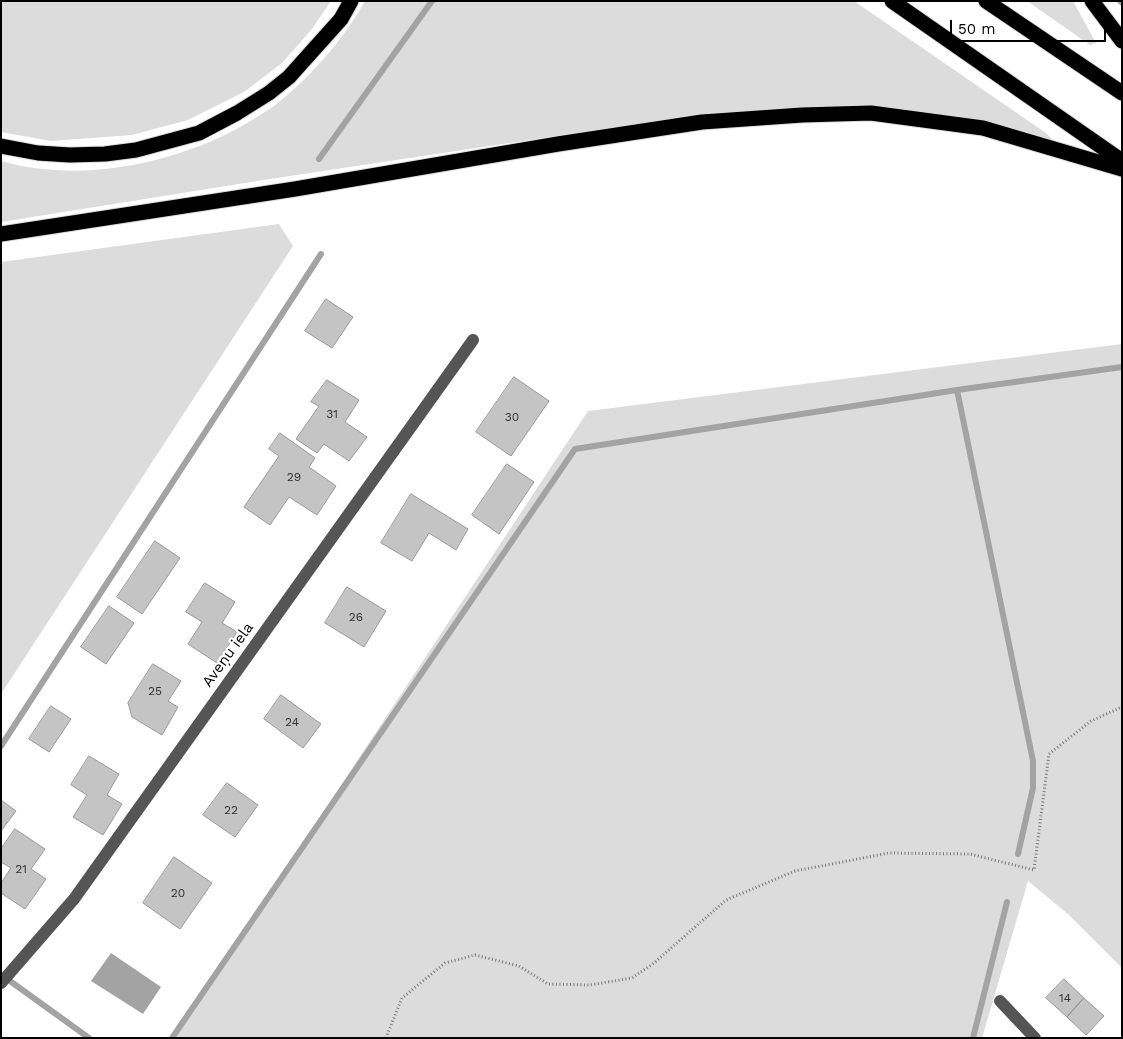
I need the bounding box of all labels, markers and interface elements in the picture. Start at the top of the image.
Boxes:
scale bar [953,10,1109,42]
text: 50 m [958,20,995,38]
house number: 31 [326,407,338,421]
house number: 30 [505,410,519,424]
house number: 29 [287,470,301,484]
house number: 26 [349,610,363,624]
street label: Aveņu iela [199,619,257,691]
house number: 25 [148,684,162,698]
house number: 24 [285,715,299,729]
house number: 22 [224,803,238,817]
house number: 21 [15,862,27,876]
house number: 20 [171,886,185,900]
house number: 14 [1059,991,1071,1005]

